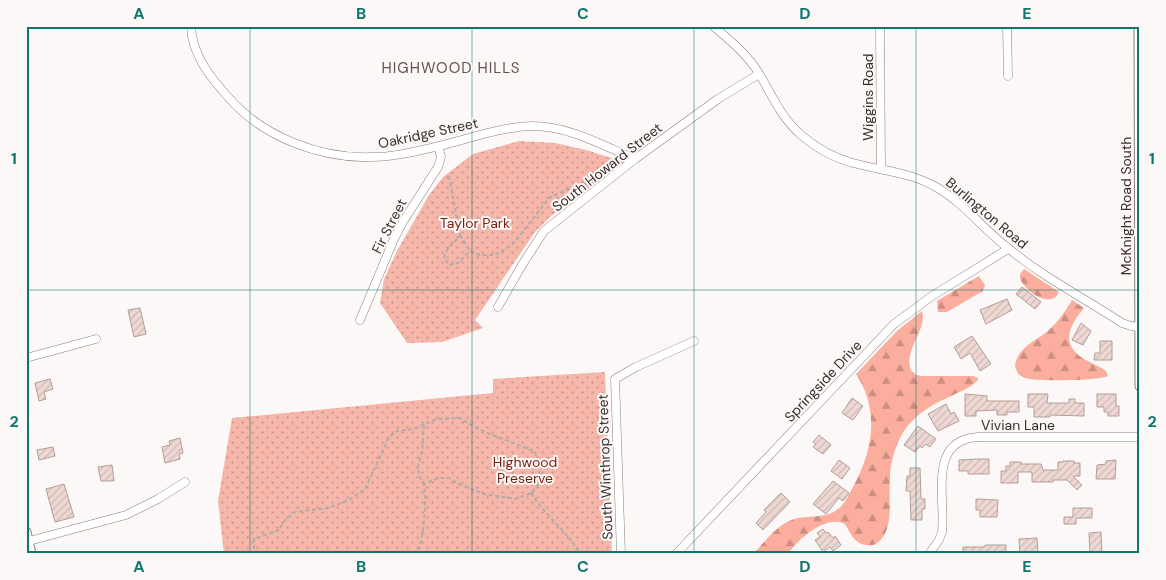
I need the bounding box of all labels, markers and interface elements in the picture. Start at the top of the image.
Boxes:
text: A [133,3,145,24]
text: B [356,3,366,24]
text: C [577,3,589,24]
text: D [799,3,811,24]
text: E [1022,3,1032,24]
street label: Wiggins Road [859,53,877,141]
district label: HIGHWOOD HILLS [382,58,520,78]
street label: Oakridge Street [376,114,480,152]
street label: South Howard Street [548,119,666,215]
street label: McKnight Road South [1117,137,1135,275]
text: 1 [11,148,17,169]
text: 1 [1149,148,1155,169]
street label: Burlington Road [942,173,1032,253]
street label: Fir Street [367,195,411,257]
park label: Taylor Park [440,214,510,232]
street label: Springside Drive [781,336,866,426]
street label: South Winthrop Street [593,394,617,540]
text: 2 [9,411,19,432]
text: 2 [1147,411,1157,432]
street label: Vivian Lane [981,416,1055,434]
park label: Highwood Preserve [493,453,557,487]
text: A [133,556,145,577]
text: B [356,556,366,577]
text: C [577,556,589,577]
text: D [799,556,811,577]
text: E [1022,556,1032,577]

